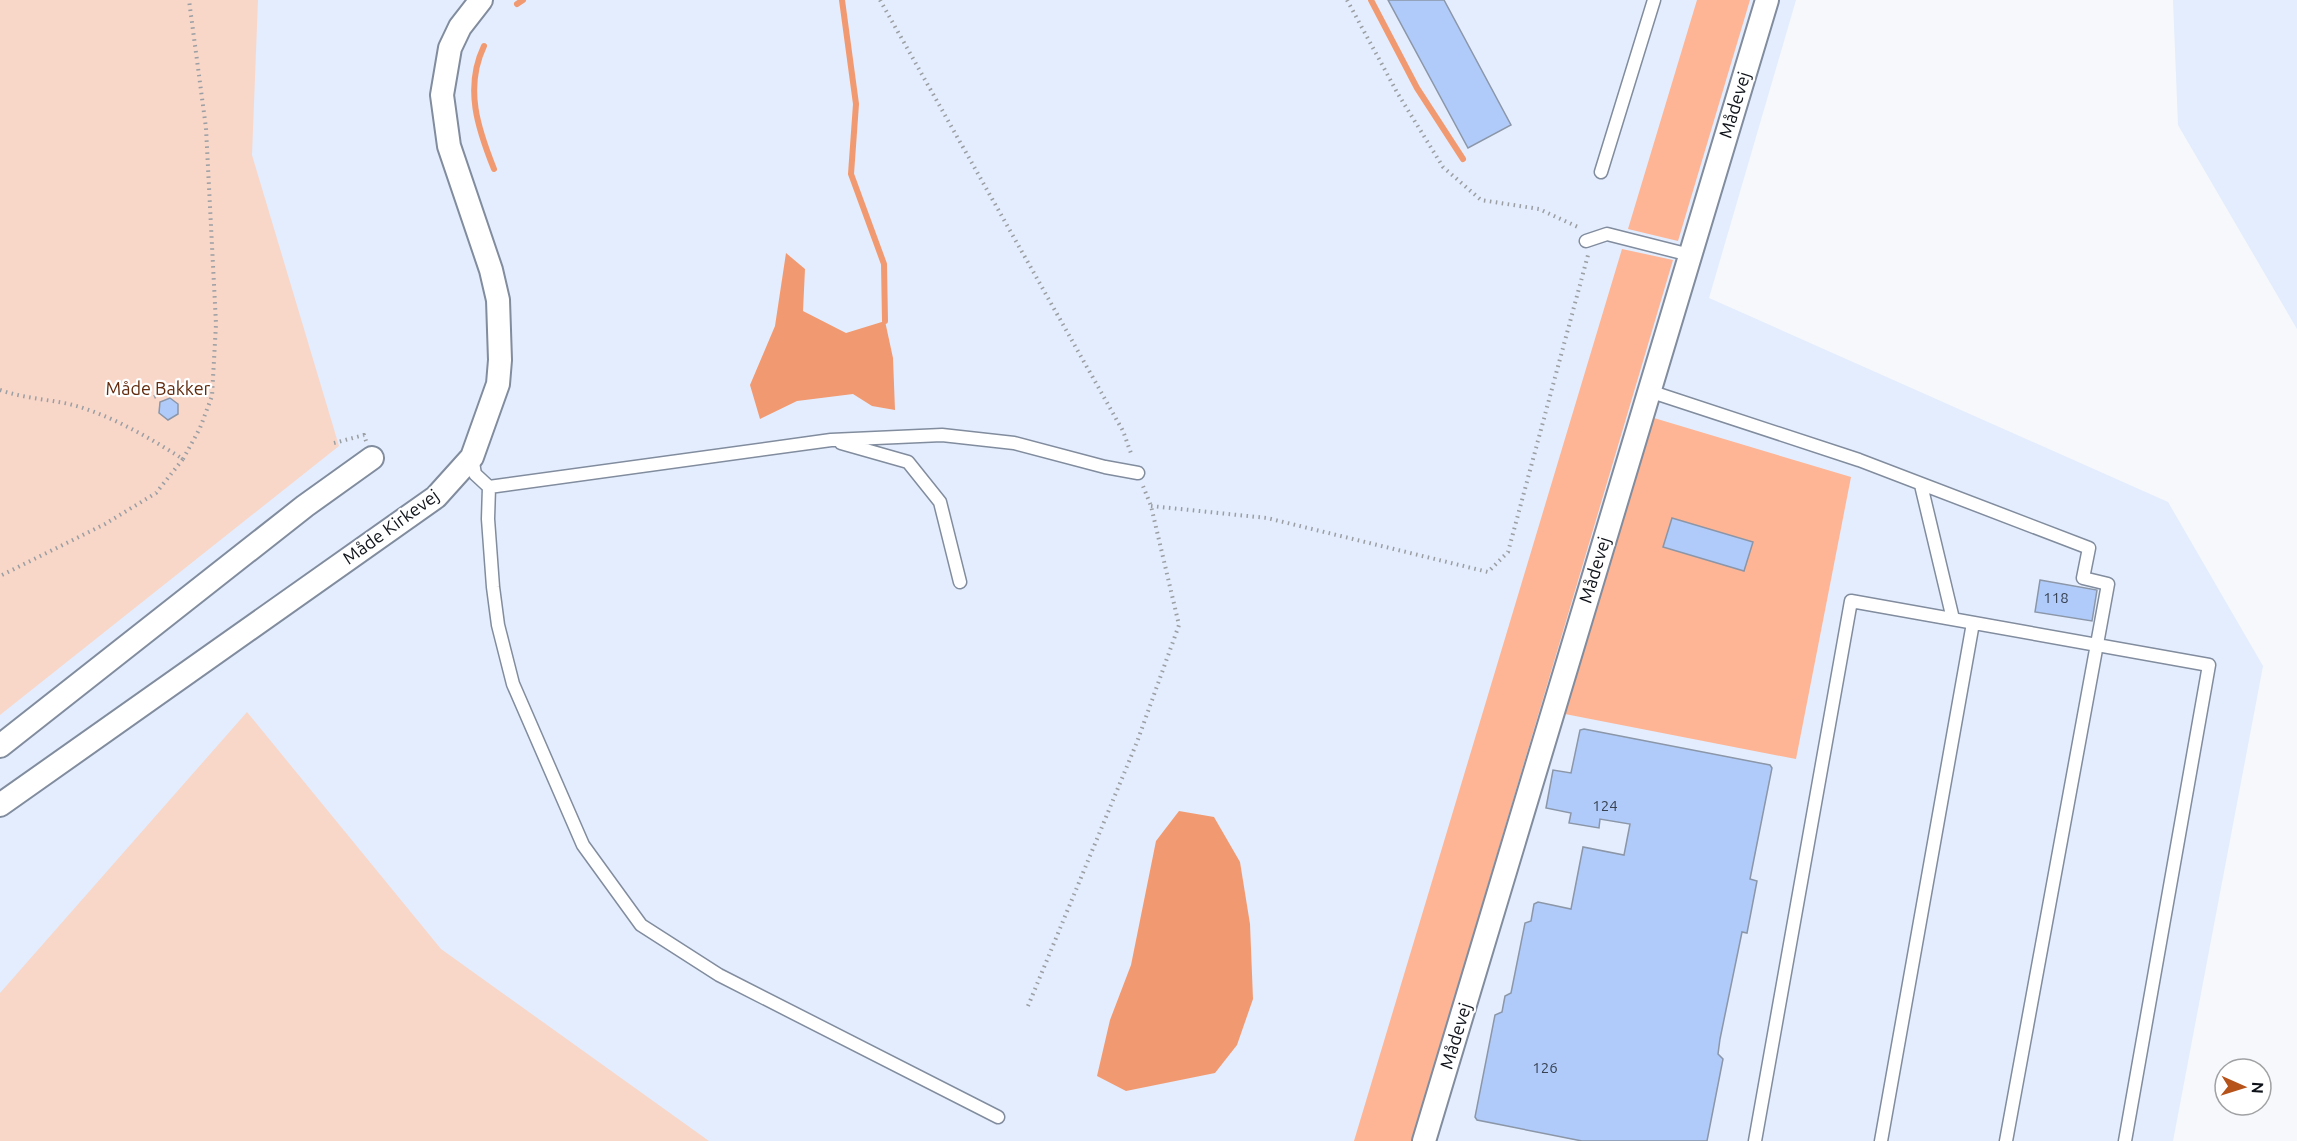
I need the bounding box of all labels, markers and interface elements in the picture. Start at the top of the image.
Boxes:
street label: Mådevej [1714,69,1754,140]
park label: Måde Bakker [106,378,211,398]
street label: Måde Kirkevej [339,485,442,568]
street label: Mådevej [1574,534,1614,605]
house number: 118 [2043,589,2069,606]
house number: 124 [1592,797,1618,814]
street label: Mådevej [1435,1000,1475,1071]
north arrow [2213,1057,2273,1117]
house number: 126 [1532,1059,1558,1076]
text: N [2249,1081,2267,1094]

